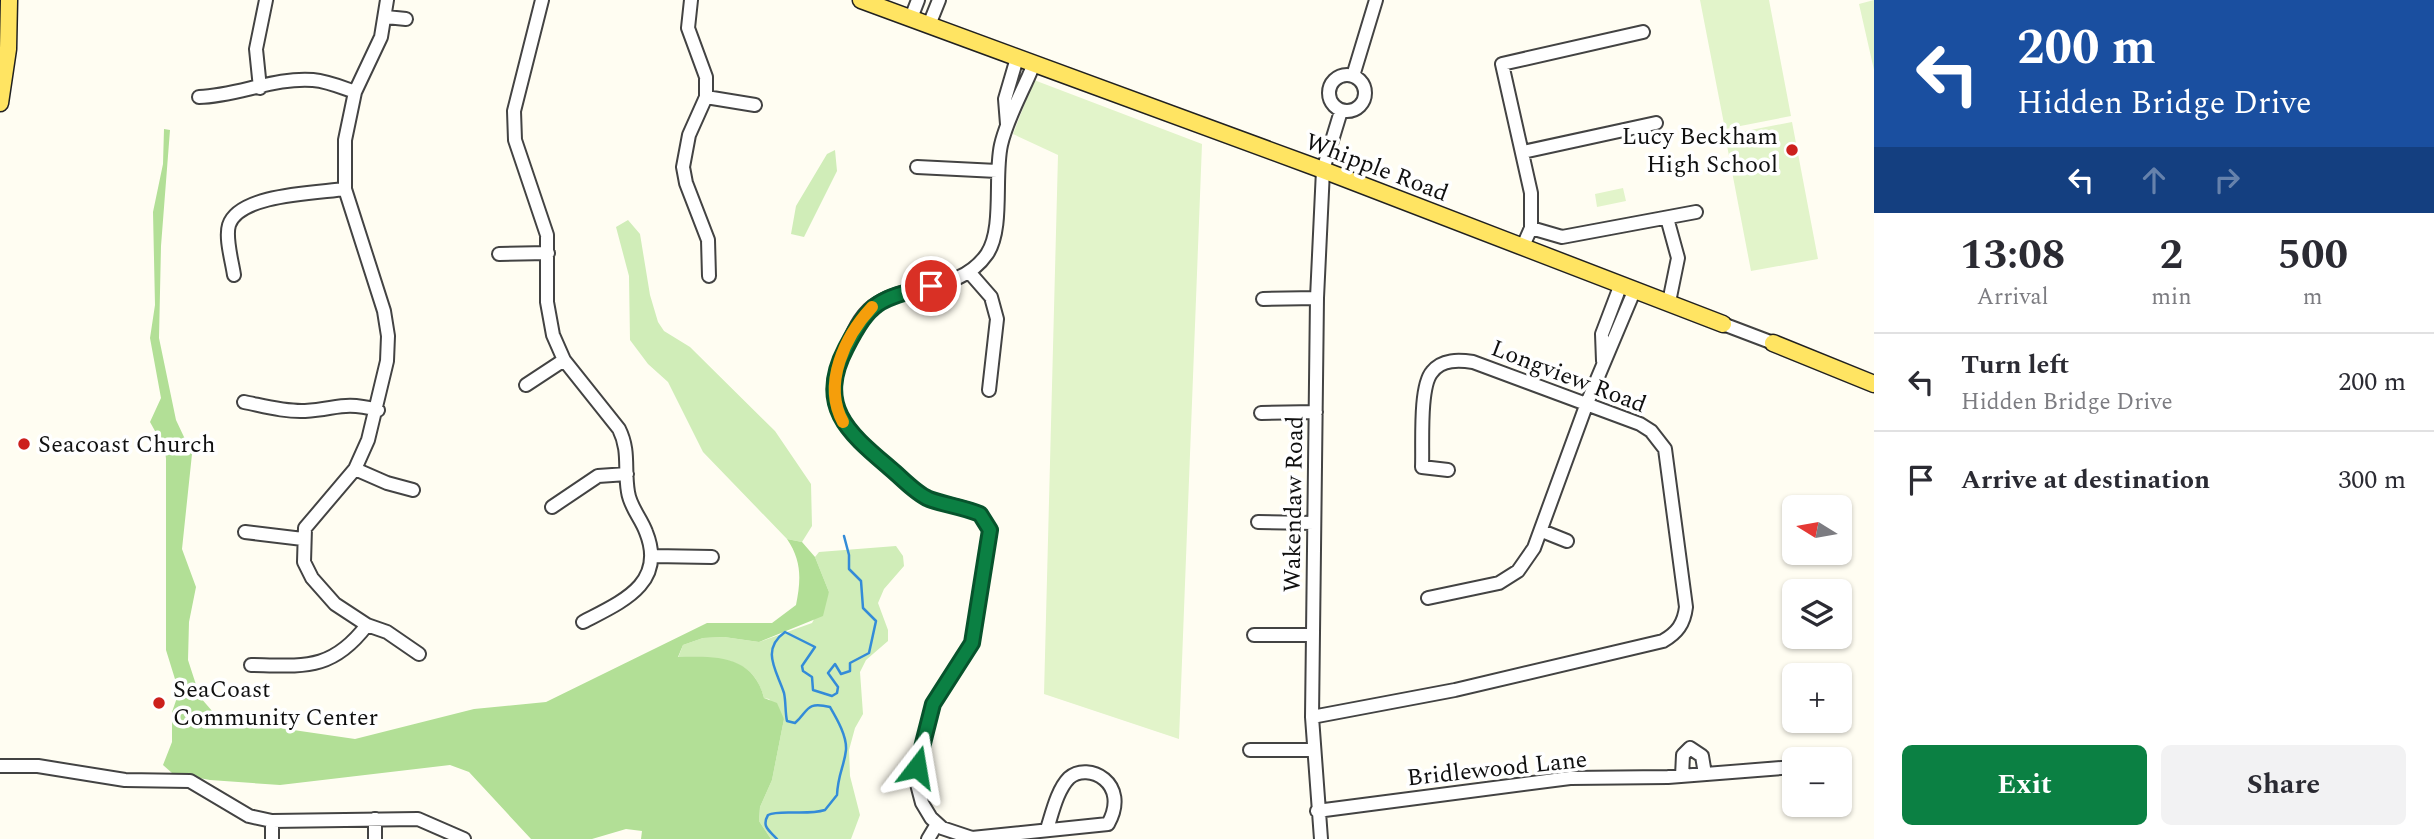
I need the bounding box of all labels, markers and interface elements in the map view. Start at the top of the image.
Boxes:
text: 200 m [2017,11,2156,86]
icon: left [1902,28,1993,119]
text: Hidden Bridge Drive [2017,79,2312,128]
place label: Lucy Beckham High School [1622,119,1778,183]
street label: Whipple Road [1300,124,1454,212]
marker: Lucy Beckham High School [1784,142,1800,158]
icon: left [2062,161,2100,199]
icon: ahead [2135,161,2173,199]
icon: right [2208,161,2246,199]
text: 13:08 [1960,224,2065,287]
text: 2 [2160,224,2183,287]
text: 500 [2277,224,2348,287]
pin [901,256,961,316]
icon: arrive [912,267,950,305]
text: Arrival [1977,280,2048,315]
text: min [2151,280,2192,315]
text: m [2303,280,2323,315]
street label: Longview Road [1486,331,1652,423]
text: Turn left [1961,345,2069,385]
text: 200 m [2338,362,2406,402]
icon: left [1902,363,1940,401]
text: Hidden Bridge Drive [1961,385,2173,420]
street label: Wakendaw Road [1274,415,1314,593]
place label: Seacoast Church [38,427,216,463]
marker: Seacoast Church [16,436,32,452]
text: Arrive at destination [1961,460,2210,500]
text: 300 m [2338,460,2406,500]
icon: arrive [1902,461,1940,499]
north arrow [1782,495,1852,565]
map controls [1782,495,1852,817]
button: layers [1782,579,1852,649]
button: + [1782,663,1852,733]
place label: SeaCoast Community Center [173,672,378,736]
marker: SeaCoast Community Center [151,695,167,711]
position arrow [880,730,954,804]
street label: Bridlewood Lane [1405,742,1589,796]
button: Exit [1902,745,2147,825]
button: Share [2161,745,2406,825]
button: − [1782,747,1852,817]

